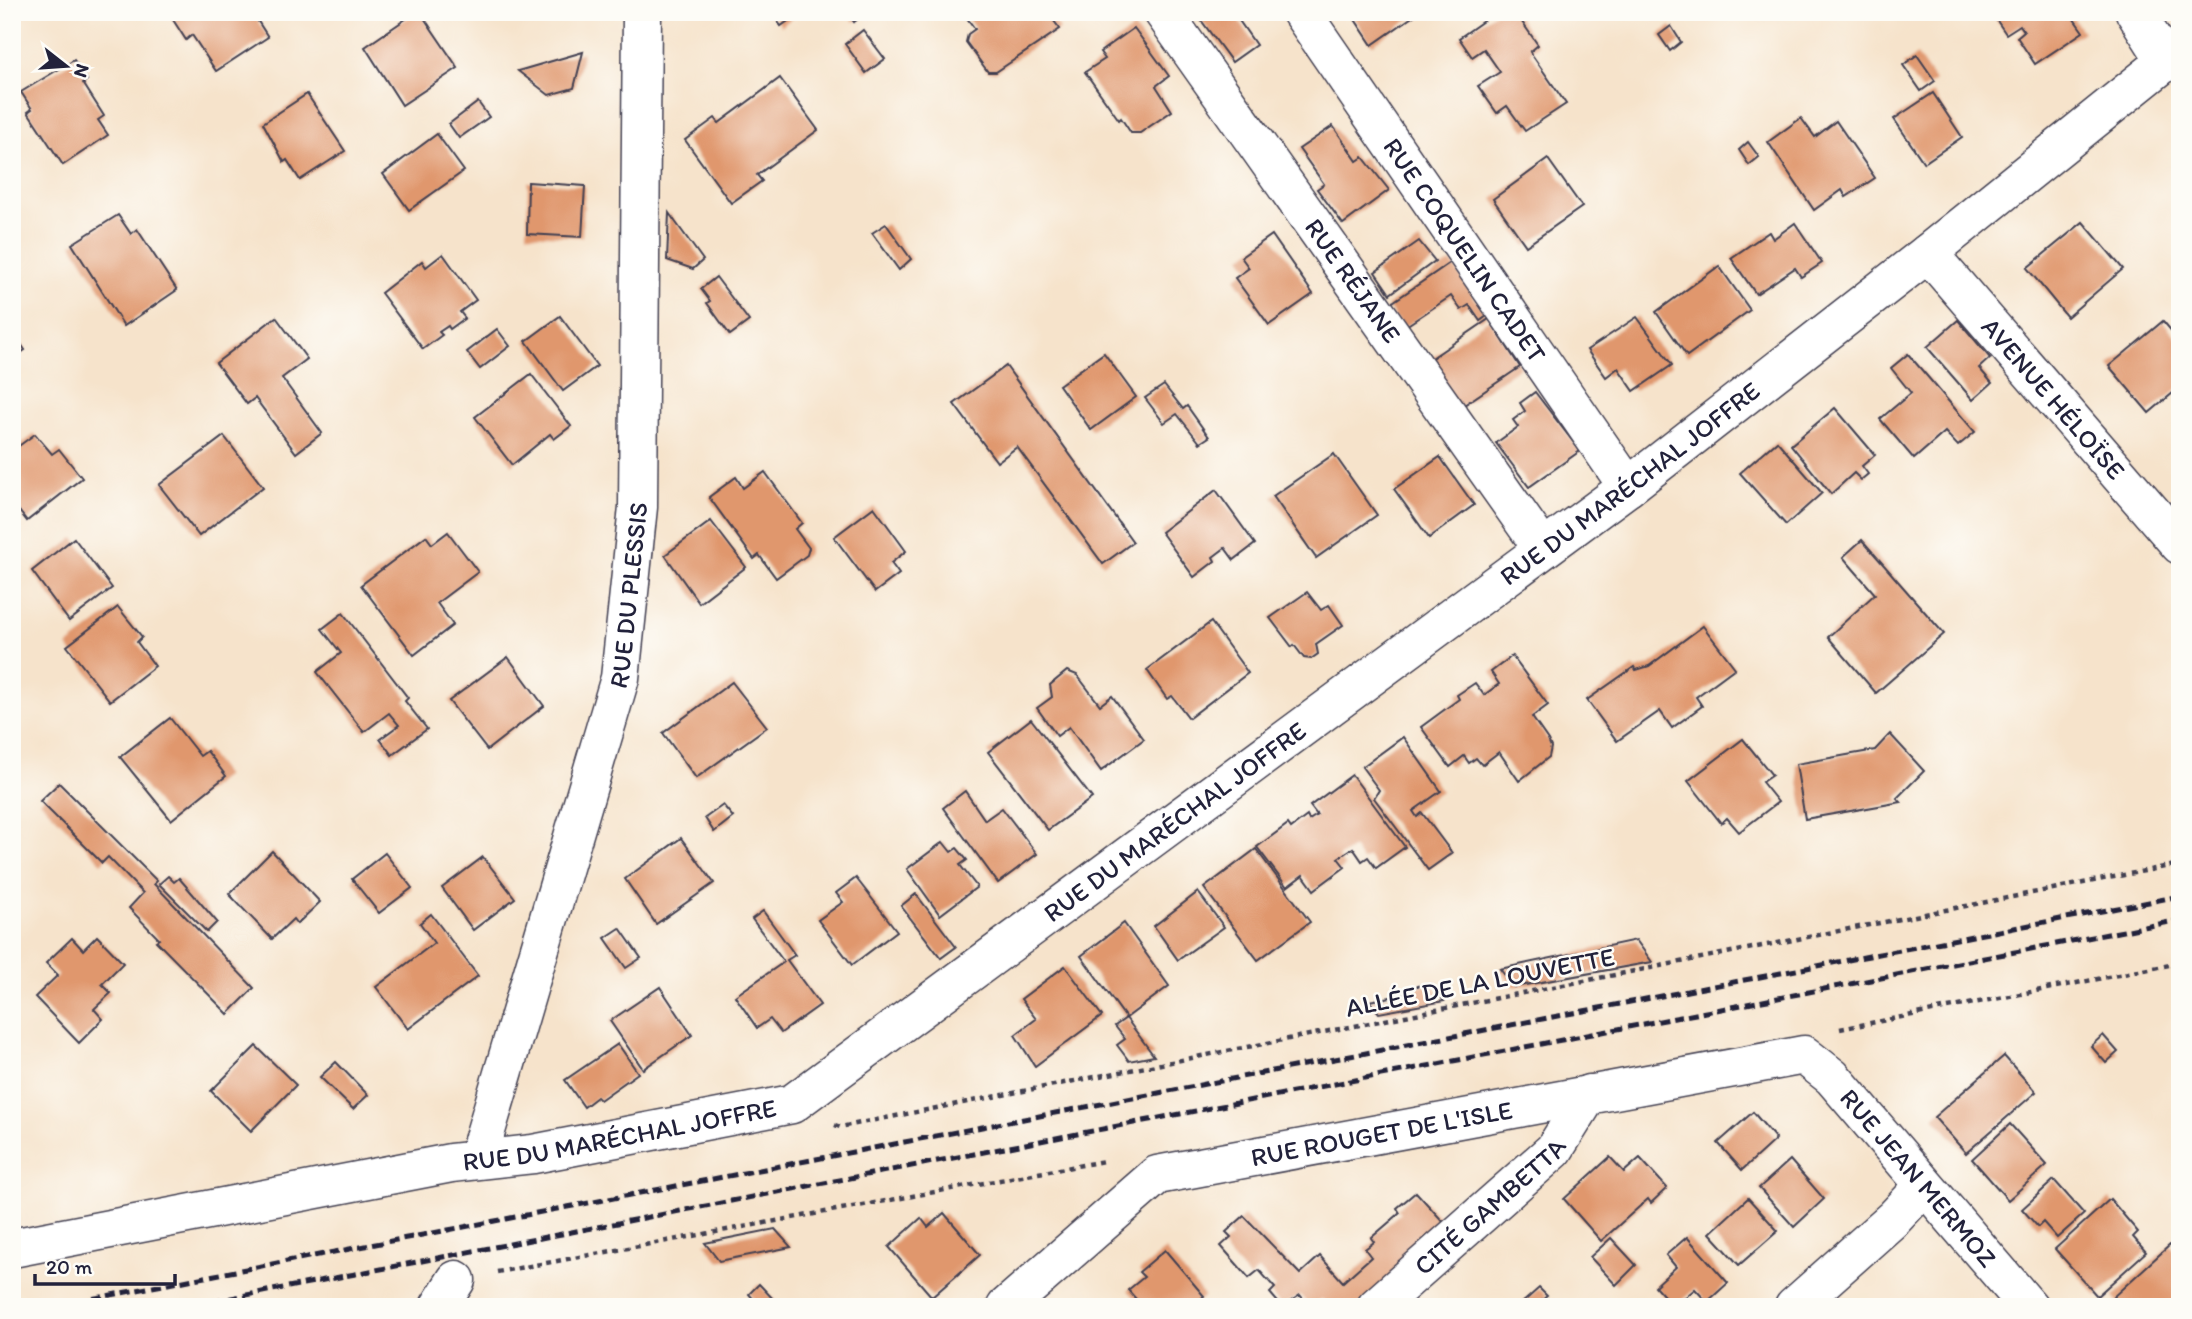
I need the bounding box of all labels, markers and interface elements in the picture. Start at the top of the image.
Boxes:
north arrow [32,32,102,102]
text: N [69,61,95,80]
street label: RUE COQUELIN CADET [1376,132,1554,369]
street label: RUE RÉJANE [1298,212,1408,349]
street label: AVENUE HÉLOÏSE [1975,311,2132,486]
street label: RUE DU MARÉCHAL JOFFRE [1493,374,1766,592]
street label: RUE DU PLESSIS [602,501,654,692]
street label: RUE DU MARÉCHAL JOFFRE [1037,714,1312,929]
street label: ALLÉE DE LA LOUVETTE [1343,940,1617,1024]
street label: RUE JEAN MERMOZ [1833,1082,2004,1274]
street label: RUE DU MARÉCHAL JOFFRE [461,1091,779,1178]
street label: RUE ROUGET DE L'ISLE [1248,1093,1515,1173]
street label: CITÉ GAMBETTA [1408,1132,1573,1282]
scale bar [35,1242,175,1286]
text: 20 m [46,1254,93,1279]

